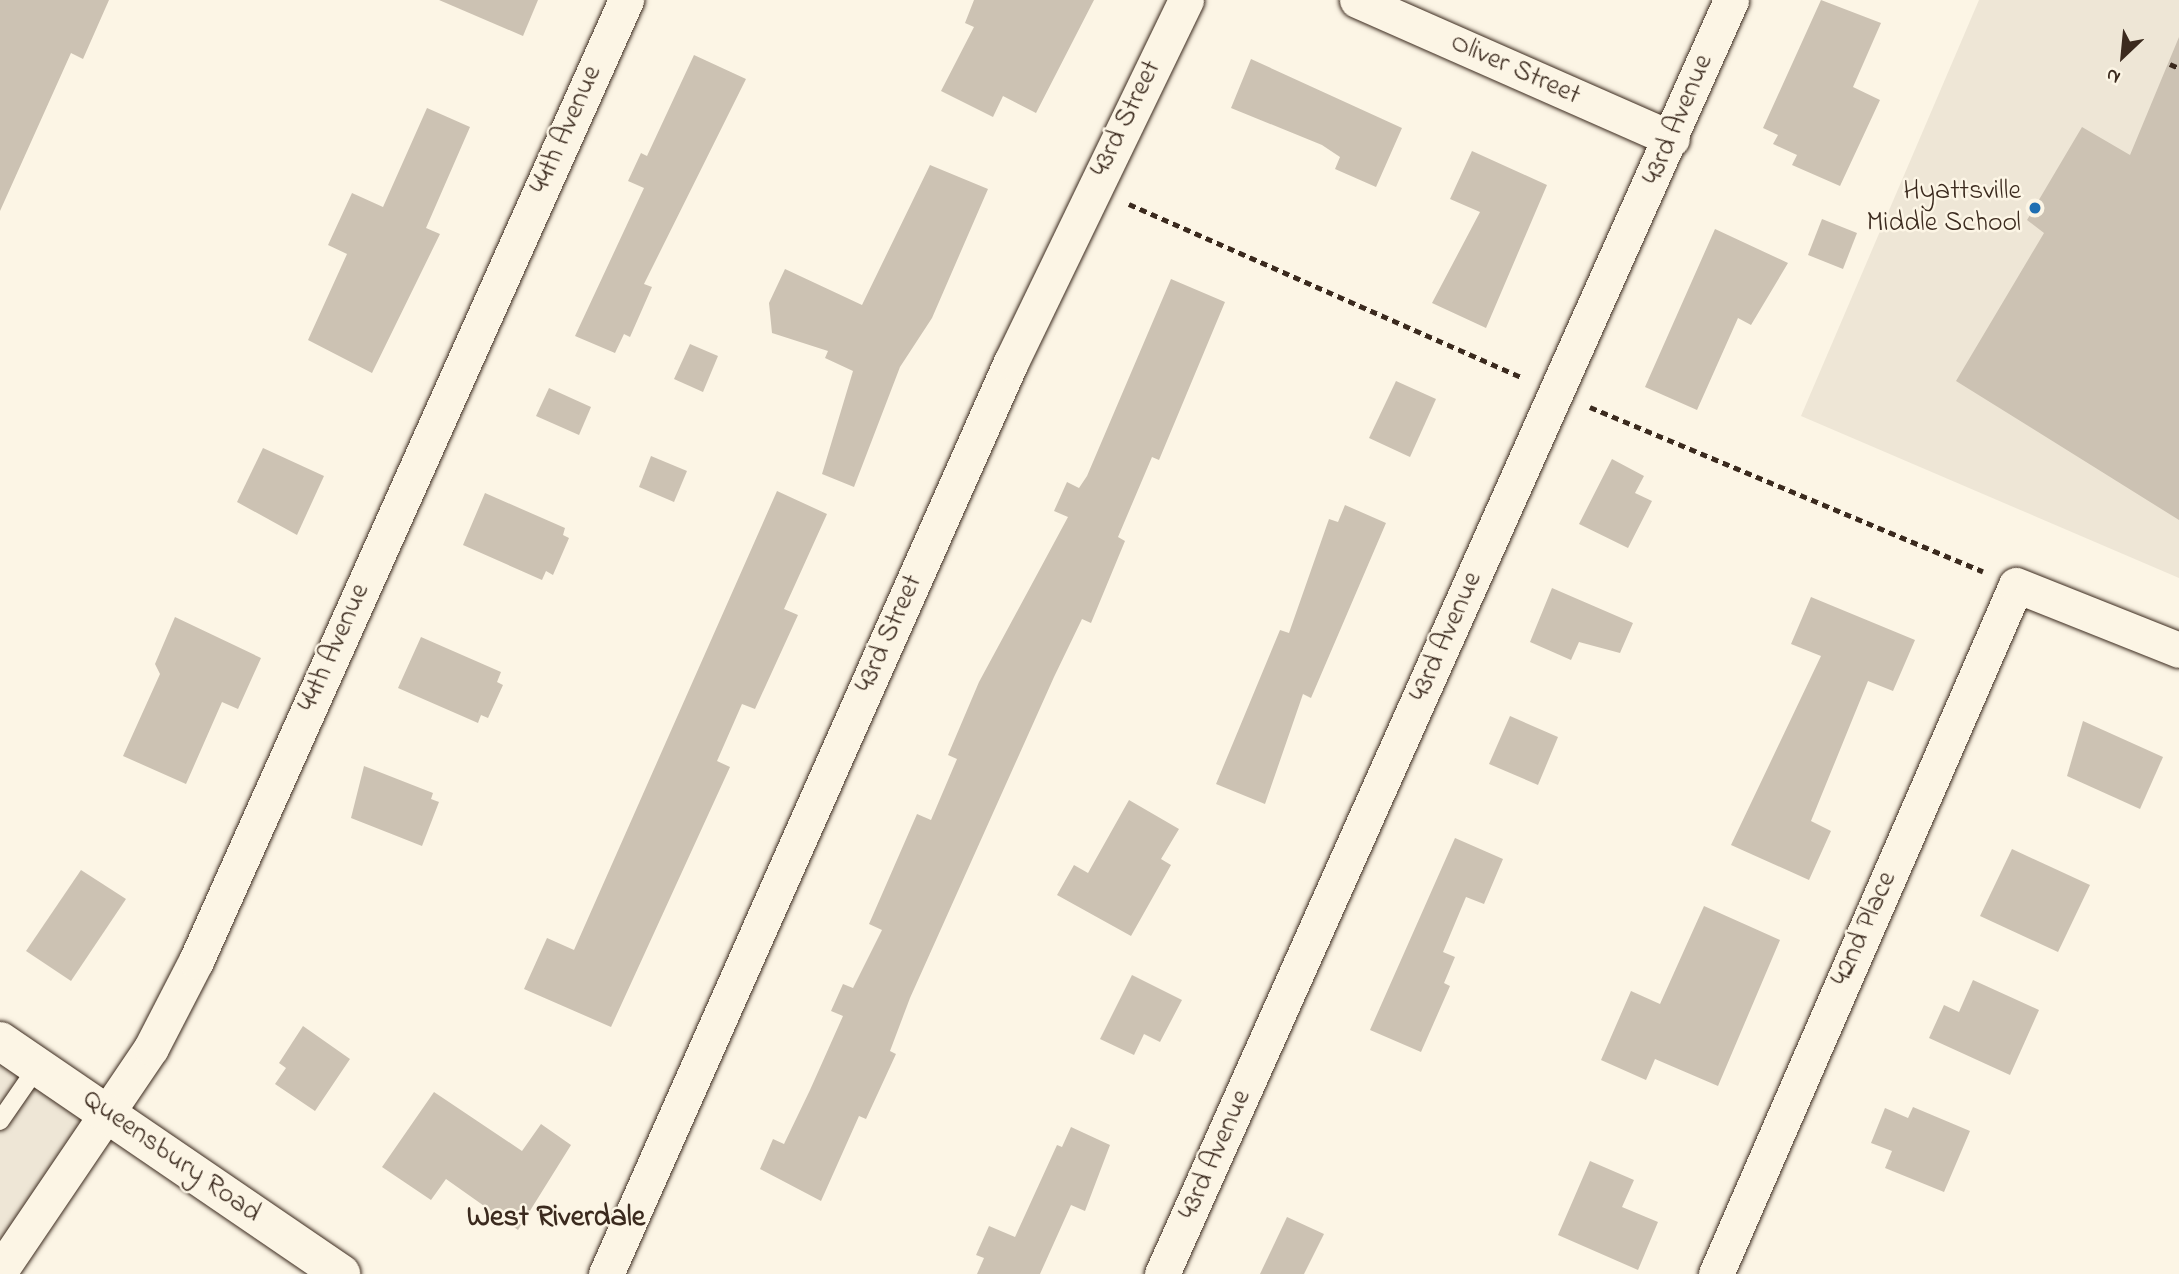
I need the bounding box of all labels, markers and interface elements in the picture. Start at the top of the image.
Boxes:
north arrow [2088,21,2158,91]
street label: Oliver Street [1445,26,1585,114]
street label: 43rd Avenue [1637,50,1721,190]
street label: 43rd Street [1084,55,1170,183]
text: N [2102,60,2125,90]
street label: 44th Avenue [524,61,610,199]
place label: Hyattsville Middle School [1867,175,2021,241]
marker: Hyattsville Middle School [2027,200,2043,216]
street label: 43rd Avenue [1404,567,1490,707]
street label: 43rd Street [849,570,931,698]
street label: 44th Avenue [292,579,378,717]
street label: 42nd Place [1825,867,1905,991]
street label: Queensbury Road [75,1083,267,1231]
street label: 43rd Avenue [1173,1085,1259,1225]
district label: West Riverdale [467,1200,645,1236]

